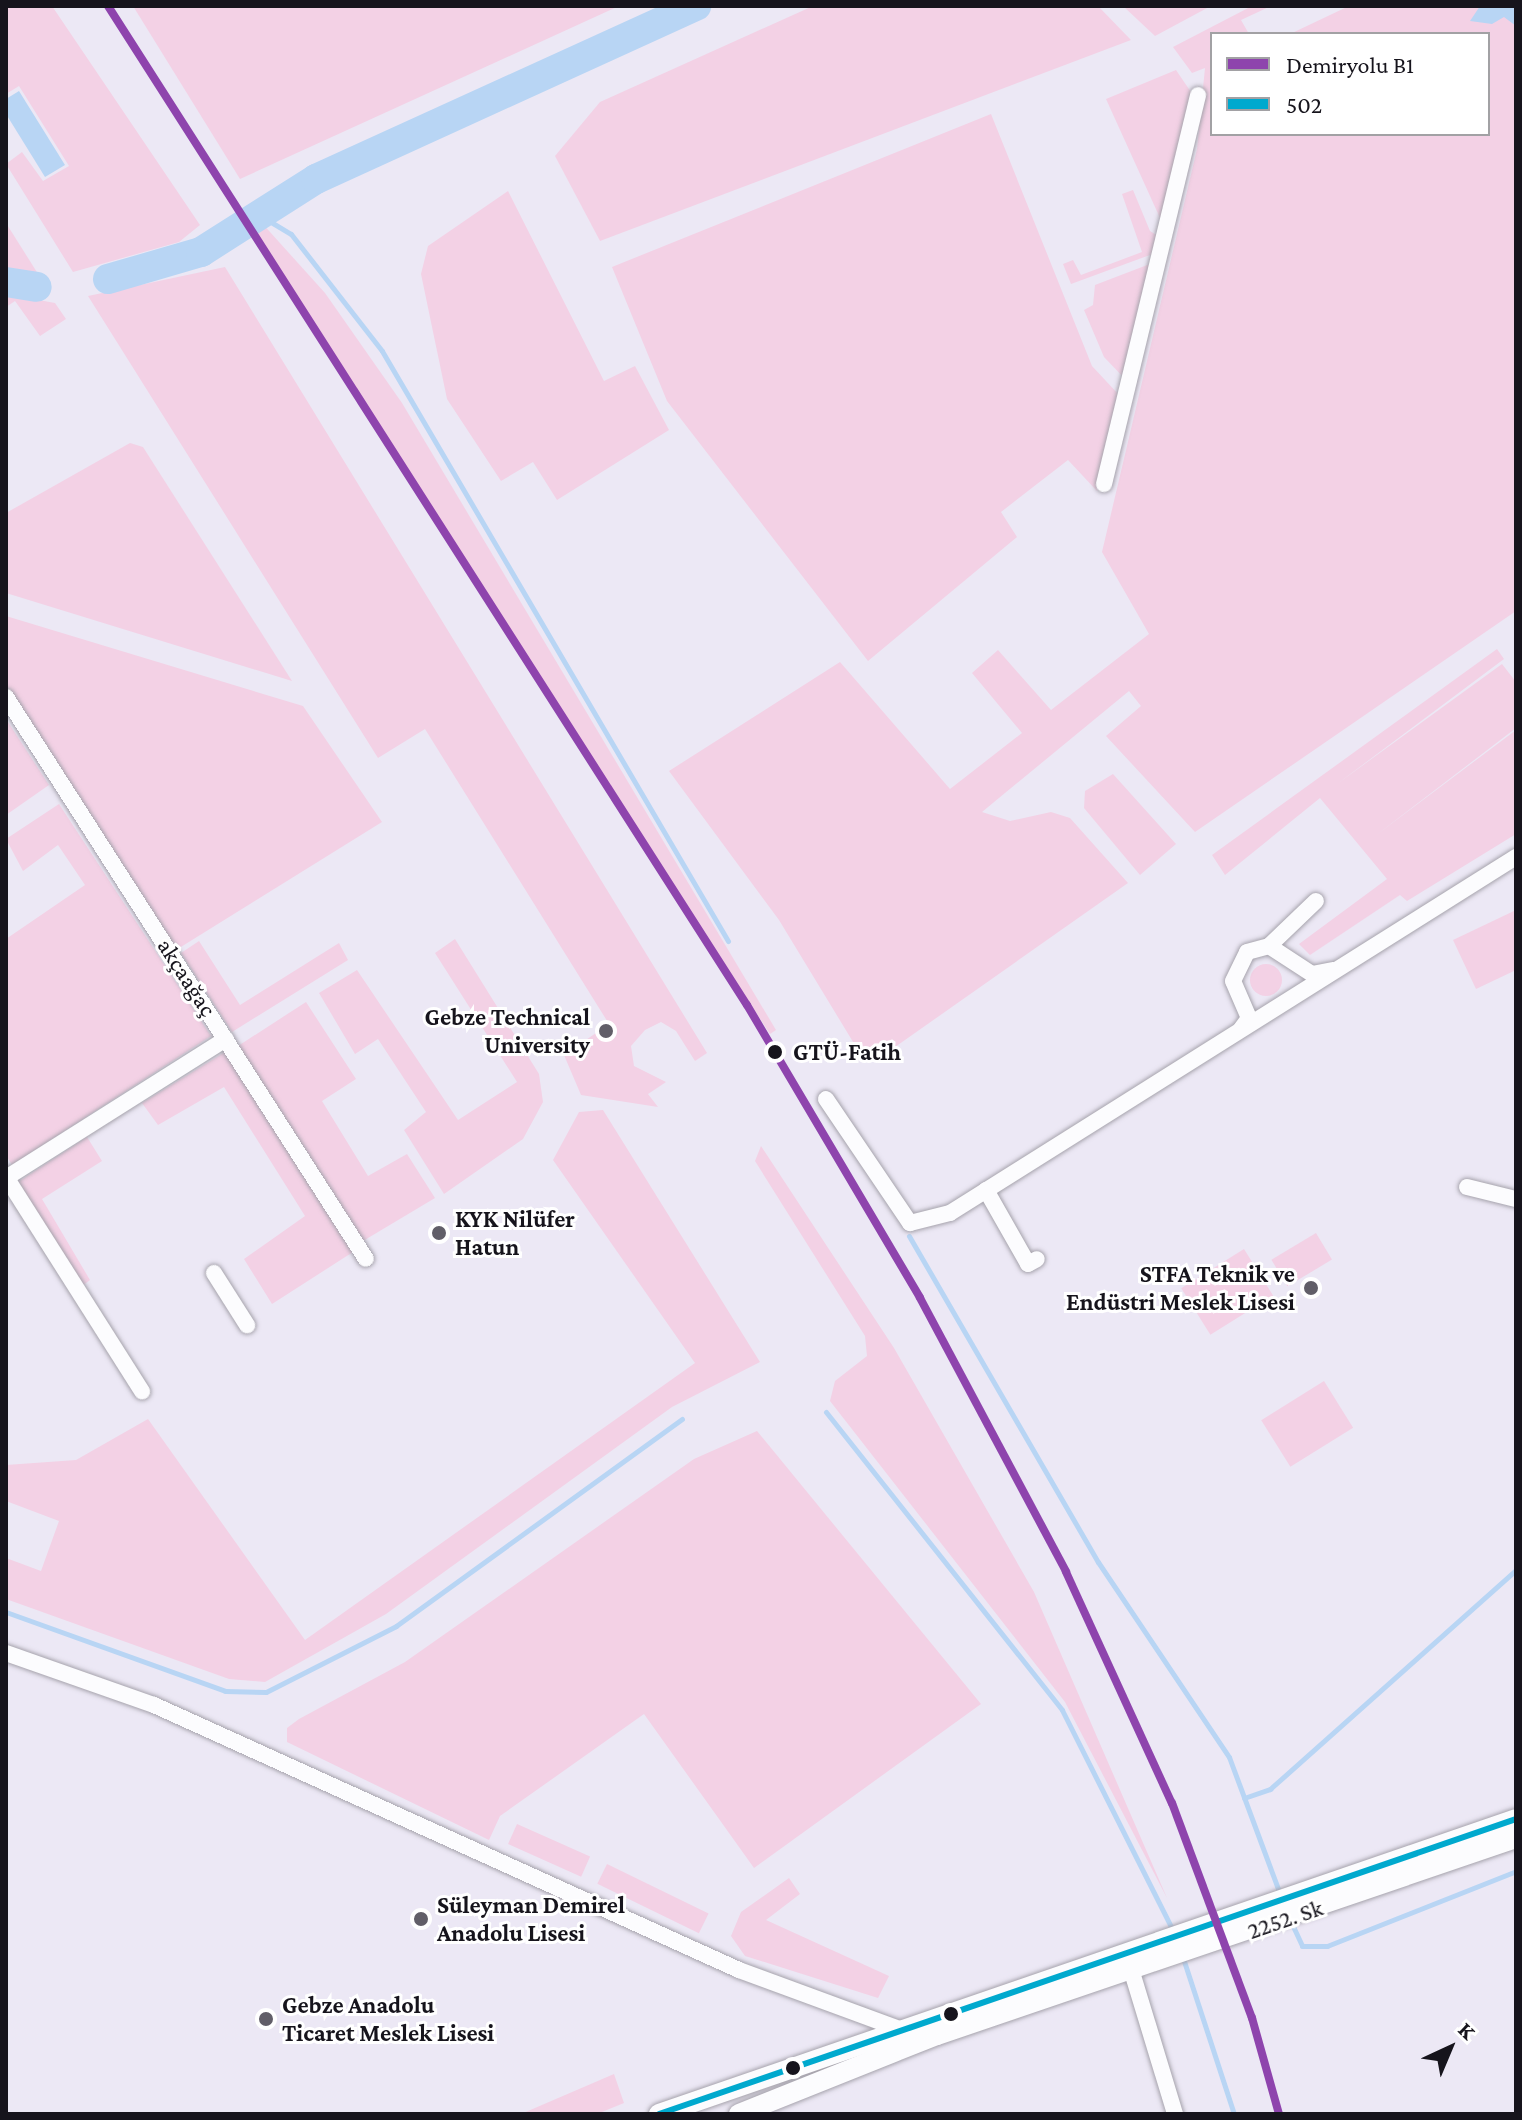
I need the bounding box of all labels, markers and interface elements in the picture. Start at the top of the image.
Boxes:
legend [1210,32,1490,136]
text: Demiryolu B1 [1286,51,1414,78]
text: 502 [1286,91,1322,118]
street label: akçaağaç [151,933,223,1021]
place label: Gebze Technical University [425,1003,590,1059]
marker: Gebze Technical University [597,1022,615,1040]
place label: GTÜ-Fatih [793,1038,901,1066]
marker: GTÜ-Fatih [764,1041,786,1063]
place label: KYK Nilüfer Hatun [455,1205,575,1261]
marker: KYK Nilüfer Hatun [430,1224,448,1242]
place label: STFA Teknik ve Endüstri Meslek Lisesi [1066,1260,1295,1316]
marker: STFA Teknik ve Endüstri Meslek Lisesi [1302,1279,1320,1297]
place label: Süleyman Demirel Anadolu Lisesi [437,1891,625,1947]
street label: 2252. Sk [1244,1893,1326,1945]
marker: Süleyman Demirel Anadolu Lisesi [412,1910,430,1928]
place label: Gebze Anadolu Ticaret Meslek Lisesi [282,1991,494,2047]
unlabelled marker [943,2006,959,2022]
north arrow [1410,2008,1490,2088]
marker: Gebze Anadolu Ticaret Meslek Lisesi [257,2010,275,2028]
text: K [1453,2017,1481,2044]
unlabelled marker [785,2060,801,2076]

